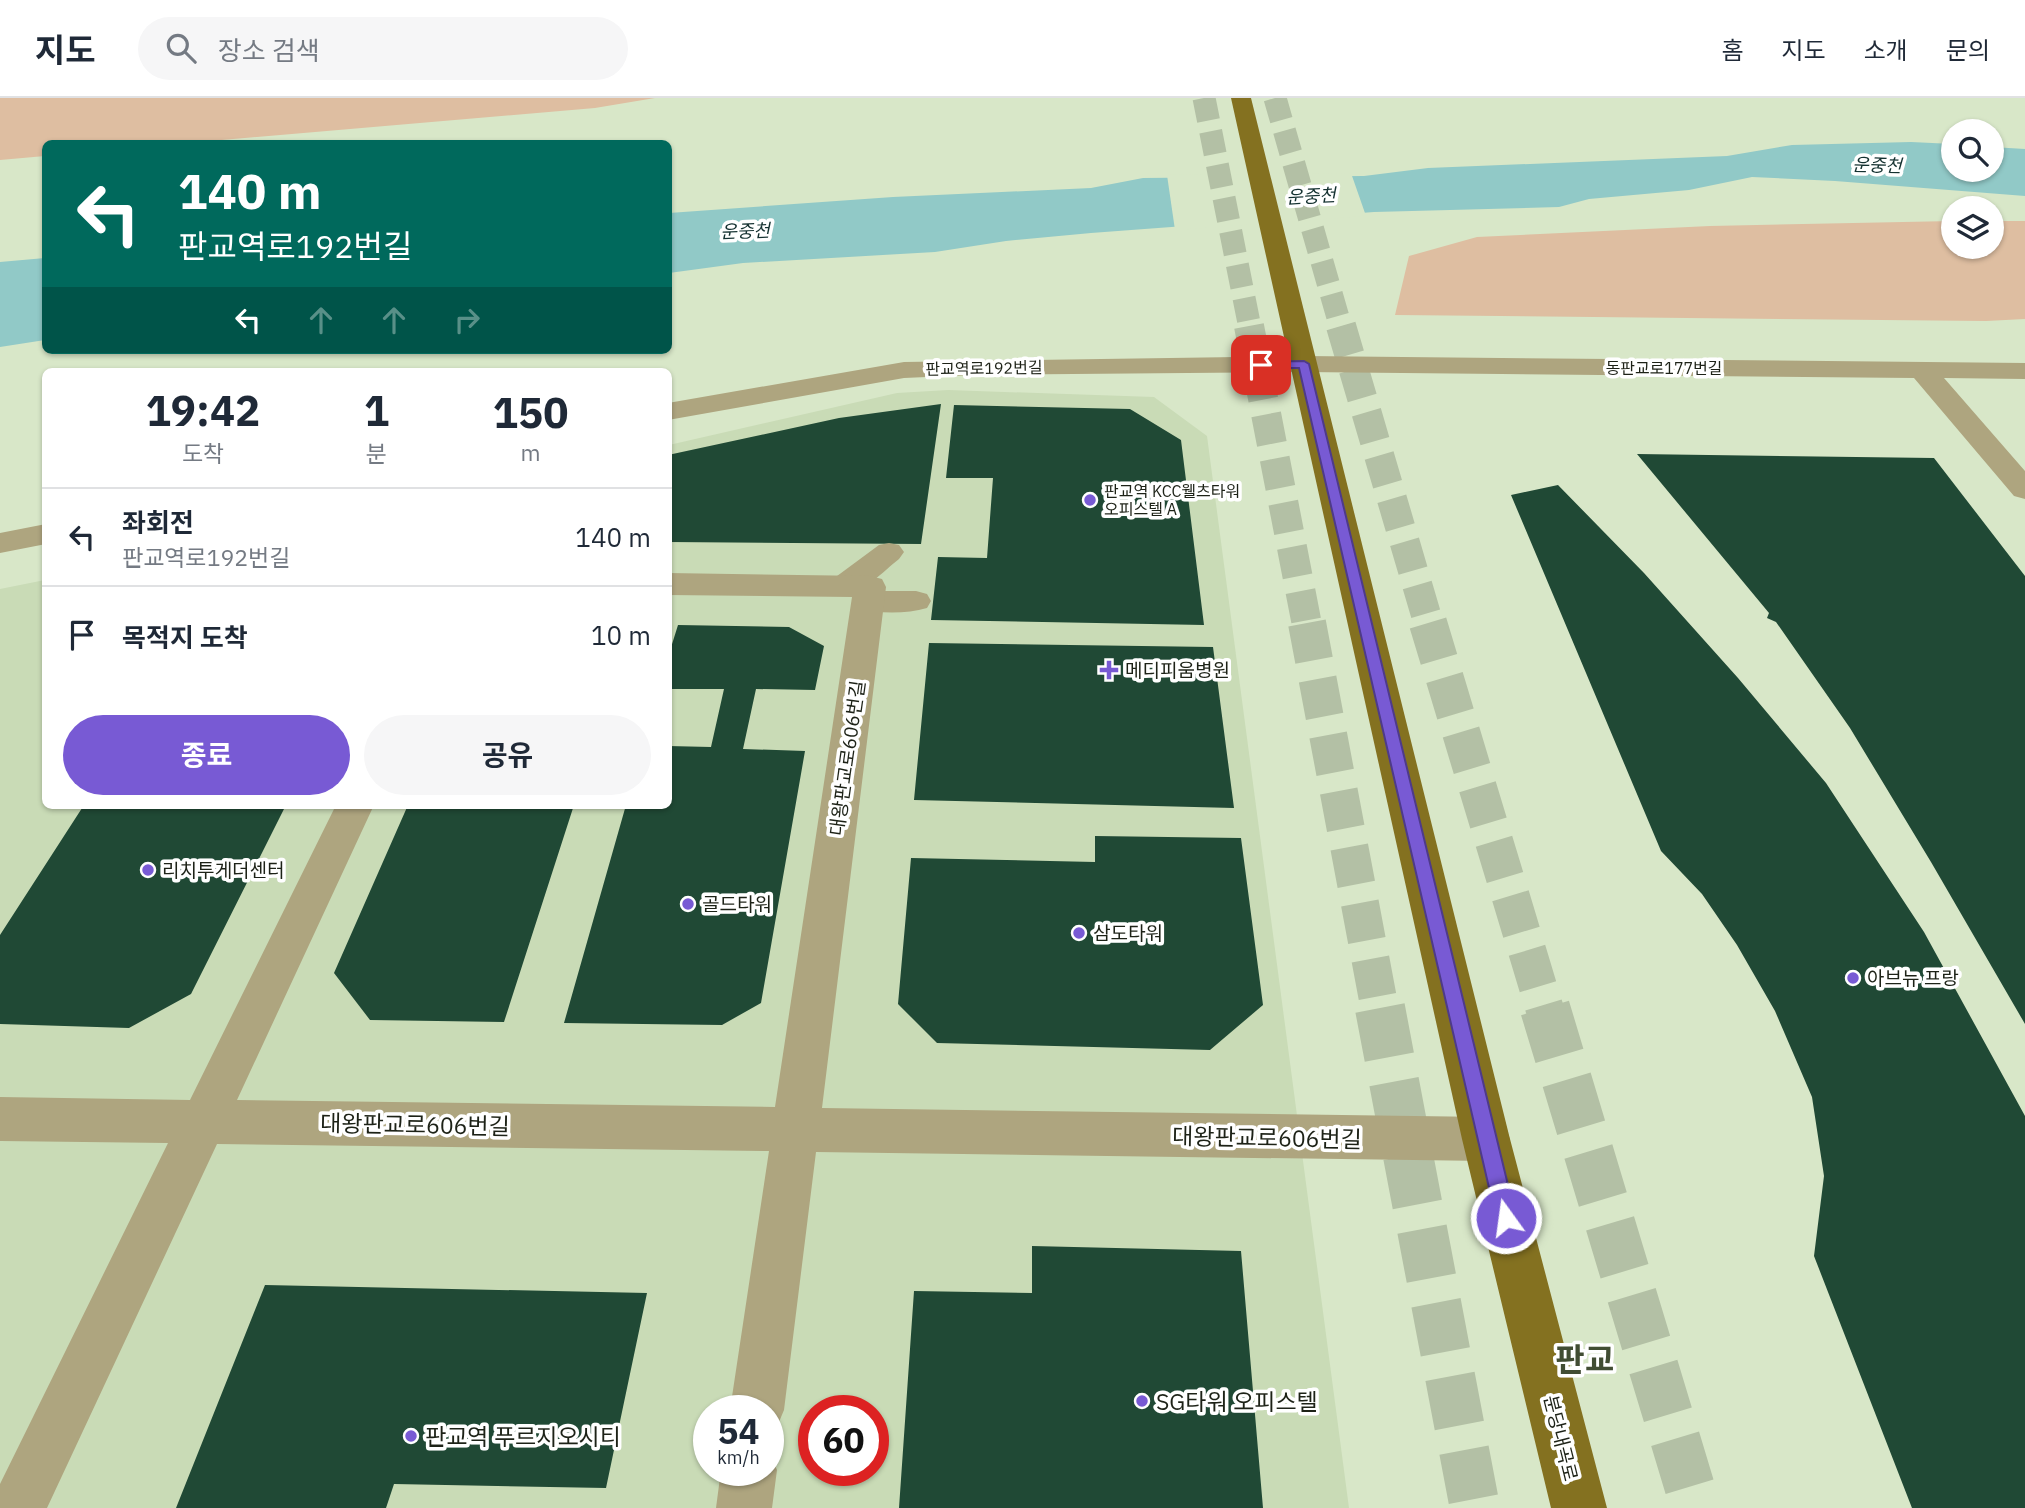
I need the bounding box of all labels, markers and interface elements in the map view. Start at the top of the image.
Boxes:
search box [138,17,628,80]
text: 지도 [35,28,96,71]
icon: search [162,29,200,67]
text: 장소 검색 [218,33,320,67]
text: 홈 [1721,34,1743,66]
text: 지도 [1781,34,1826,66]
text: 소개 [1864,34,1908,66]
text: 문의 [1946,34,1990,66]
map controls [1941,119,2004,259]
button: search [1941,119,2004,182]
water label: 운중천 [1852,153,1905,177]
text: 140 m [178,159,322,222]
icon: left [63,168,154,259]
water label: 운중천 [1286,183,1339,209]
button: layers [1941,196,2004,259]
water label: 운중천 [720,219,773,243]
text: 판교역로192번길 [178,225,412,267]
icon: left [229,301,267,339]
icon: ahead [302,301,340,339]
icon: ahead [375,301,413,339]
icon: right [448,301,486,339]
pin [1231,335,1291,395]
icon: arrive [1242,346,1280,384]
street label: 판교역로192번길 [925,357,1043,379]
street label: 동판교로177번길 [1605,358,1723,378]
text: 19:42 [146,383,260,438]
text: 1 [364,383,389,438]
text: 150 [493,385,568,440]
text: m [521,437,541,467]
text: 도착 [182,438,224,468]
text: 분 [366,438,387,468]
place label: 판교역 KCC웰츠타워 오피스텔 A [1104,481,1240,519]
marker: 판교역 KCC웰츠타워 오피스텔 A [1082,492,1098,508]
text: 좌회전 [122,505,194,539]
icon: left [63,518,101,556]
text: 140 m [575,520,651,554]
text: 판교역로192번길 [122,542,290,572]
icon: arrive [63,616,101,654]
text: 10 m [591,618,651,652]
text: 목적지 도착 [122,620,248,654]
place label: 메디피움병원 [1125,658,1230,682]
marker: 메디피움병원 [1099,660,1119,680]
street label: 대왕판교로606번길 [824,679,870,837]
button: 종료 [63,715,350,795]
button: 공유 [364,715,651,795]
place label: 리치투게더센터 [162,858,284,882]
marker: 리치투게더센터 [140,862,156,878]
place label: 골드타워 [702,892,772,916]
marker: 골드타워 [680,896,696,912]
place label: 삼도타워 [1093,921,1163,945]
marker: 삼도타워 [1071,925,1087,941]
place label: 아브뉴 프랑 [1867,966,1959,990]
marker: 아브뉴 프랑 [1845,970,1861,986]
street label: 대왕판교로606번길 [320,1107,510,1141]
street label: 대왕판교로606번길 [1172,1120,1362,1154]
position arrow [1469,1181,1543,1255]
district label: 판교 [1556,1338,1614,1380]
place label: SG타워 오피스텔 [1156,1386,1318,1416]
marker: SG타워 오피스텔 [1134,1393,1150,1409]
street label: 분당내곡로 [1539,1393,1583,1483]
speed limit sign: 60 [798,1395,889,1486]
text: 54 [717,1408,760,1454]
place label: 판교역 푸르지오시티 [425,1421,621,1451]
marker: 판교역 푸르지오시티 [403,1428,419,1444]
text: km/h [717,1446,760,1469]

